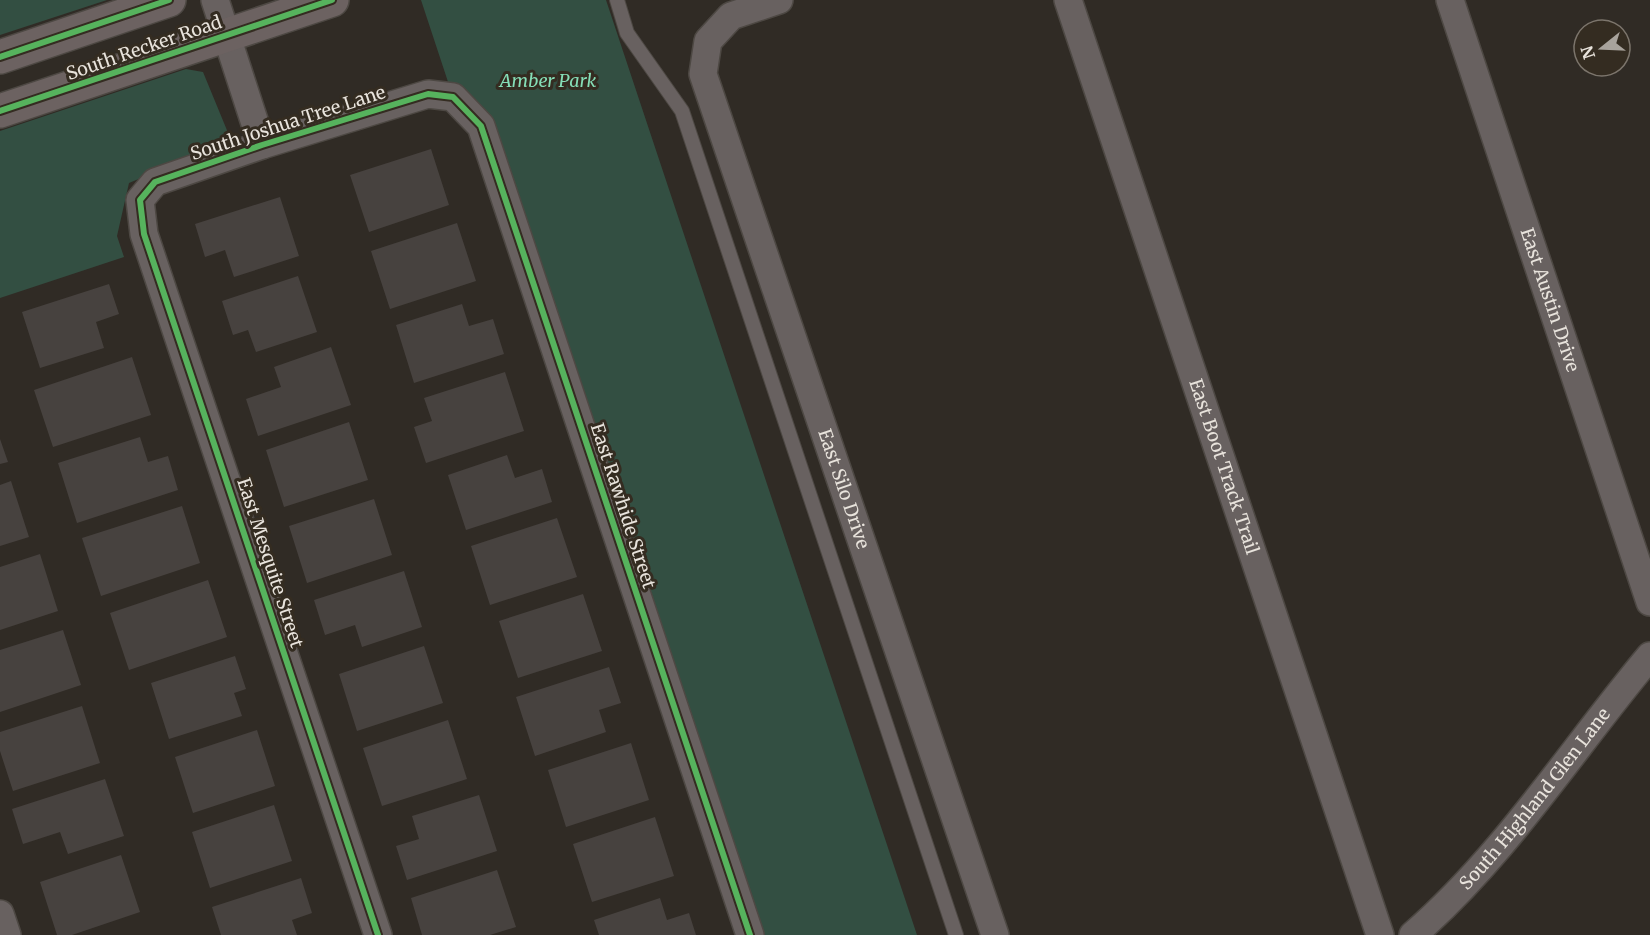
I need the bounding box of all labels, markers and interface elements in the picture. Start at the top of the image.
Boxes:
street label: South Recker Road [63,10,225,85]
north arrow [1572,18,1632,78]
text: N [1576,43,1599,62]
park label: Amber Park [498,69,597,92]
street label: South Joshua Tree Lane [187,80,388,165]
street label: East Austin Drive [1515,225,1585,375]
street label: East Boot Track Trail [1184,376,1264,558]
street label: East Rawhide Street [586,420,661,592]
street label: East Silo Drive [813,426,875,552]
street label: East Mesquite Street [232,475,309,651]
street label: South Highland Glen Lane [1454,703,1615,894]

